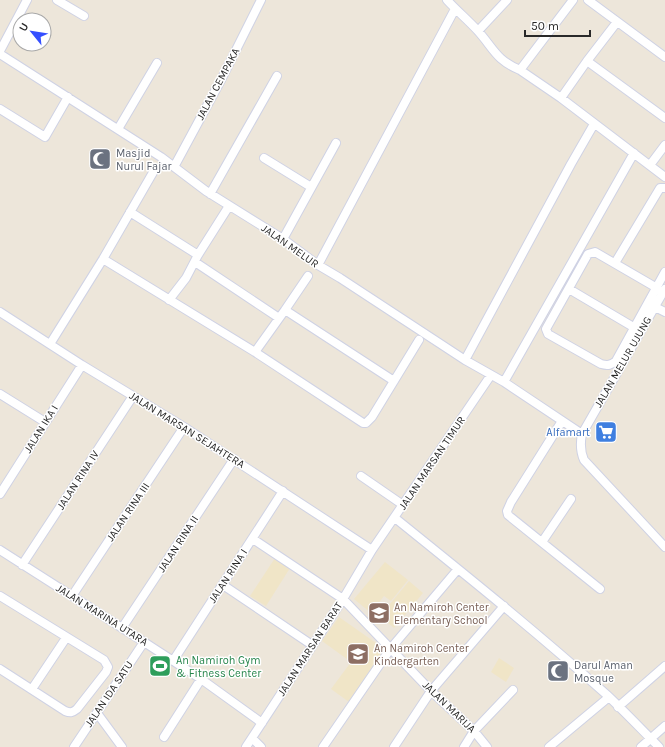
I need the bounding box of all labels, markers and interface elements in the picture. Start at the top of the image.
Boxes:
north arrow [12,12,52,52]
scale bar [525,12,590,38]
text: 50 m [531,19,559,33]
text: U [16,21,31,34]
street label: JALAN CEMPAKA [194,45,243,122]
mosque icon: Masjid Nurul Fajar [87,146,113,172]
place label: Masjid Nurul Fajar [116,147,172,173]
street label: JALAN MELUR [259,221,321,271]
street label: JALAN MELUR UJUNG [592,314,654,410]
street label: JALAN MARSAN SEJAHTERA [127,389,248,471]
street label: JALAN IKA I [21,403,61,455]
street label: JALAN MARSAN TIMUR [396,414,468,512]
supermarket icon: Alfamart [593,419,619,445]
place label: Alfamart [546,426,590,439]
street label: JALAN RINA IV [54,448,102,512]
street label: JALAN RINA III [104,480,152,544]
street label: JALAN RINA II [155,513,201,575]
street label: JALAN RINA I [206,547,250,605]
street label: JALAN MARINA UTARA [54,581,151,649]
street label: JALAN MARSAN BARAT [275,599,345,698]
school or university icon: An Namiroh Center Elementary School [366,600,392,626]
place label: An Namiroh Center Elementary School [394,601,489,627]
school or university icon: An Namiroh Center Kindergarten [345,641,371,667]
place label: An Namiroh Center Kindergarten [374,642,469,668]
sports icon: An Namiroh Gym & Fitness Center [147,653,173,679]
place label: An Namiroh Gym & Fitness Center [176,654,261,680]
mosque icon: Darul Aman Mosque [545,658,571,684]
street label: JALAN IDA SATU [82,659,136,729]
place label: Darul Aman Mosque [574,659,633,685]
street label: JALAN MARIJA [420,679,479,736]

